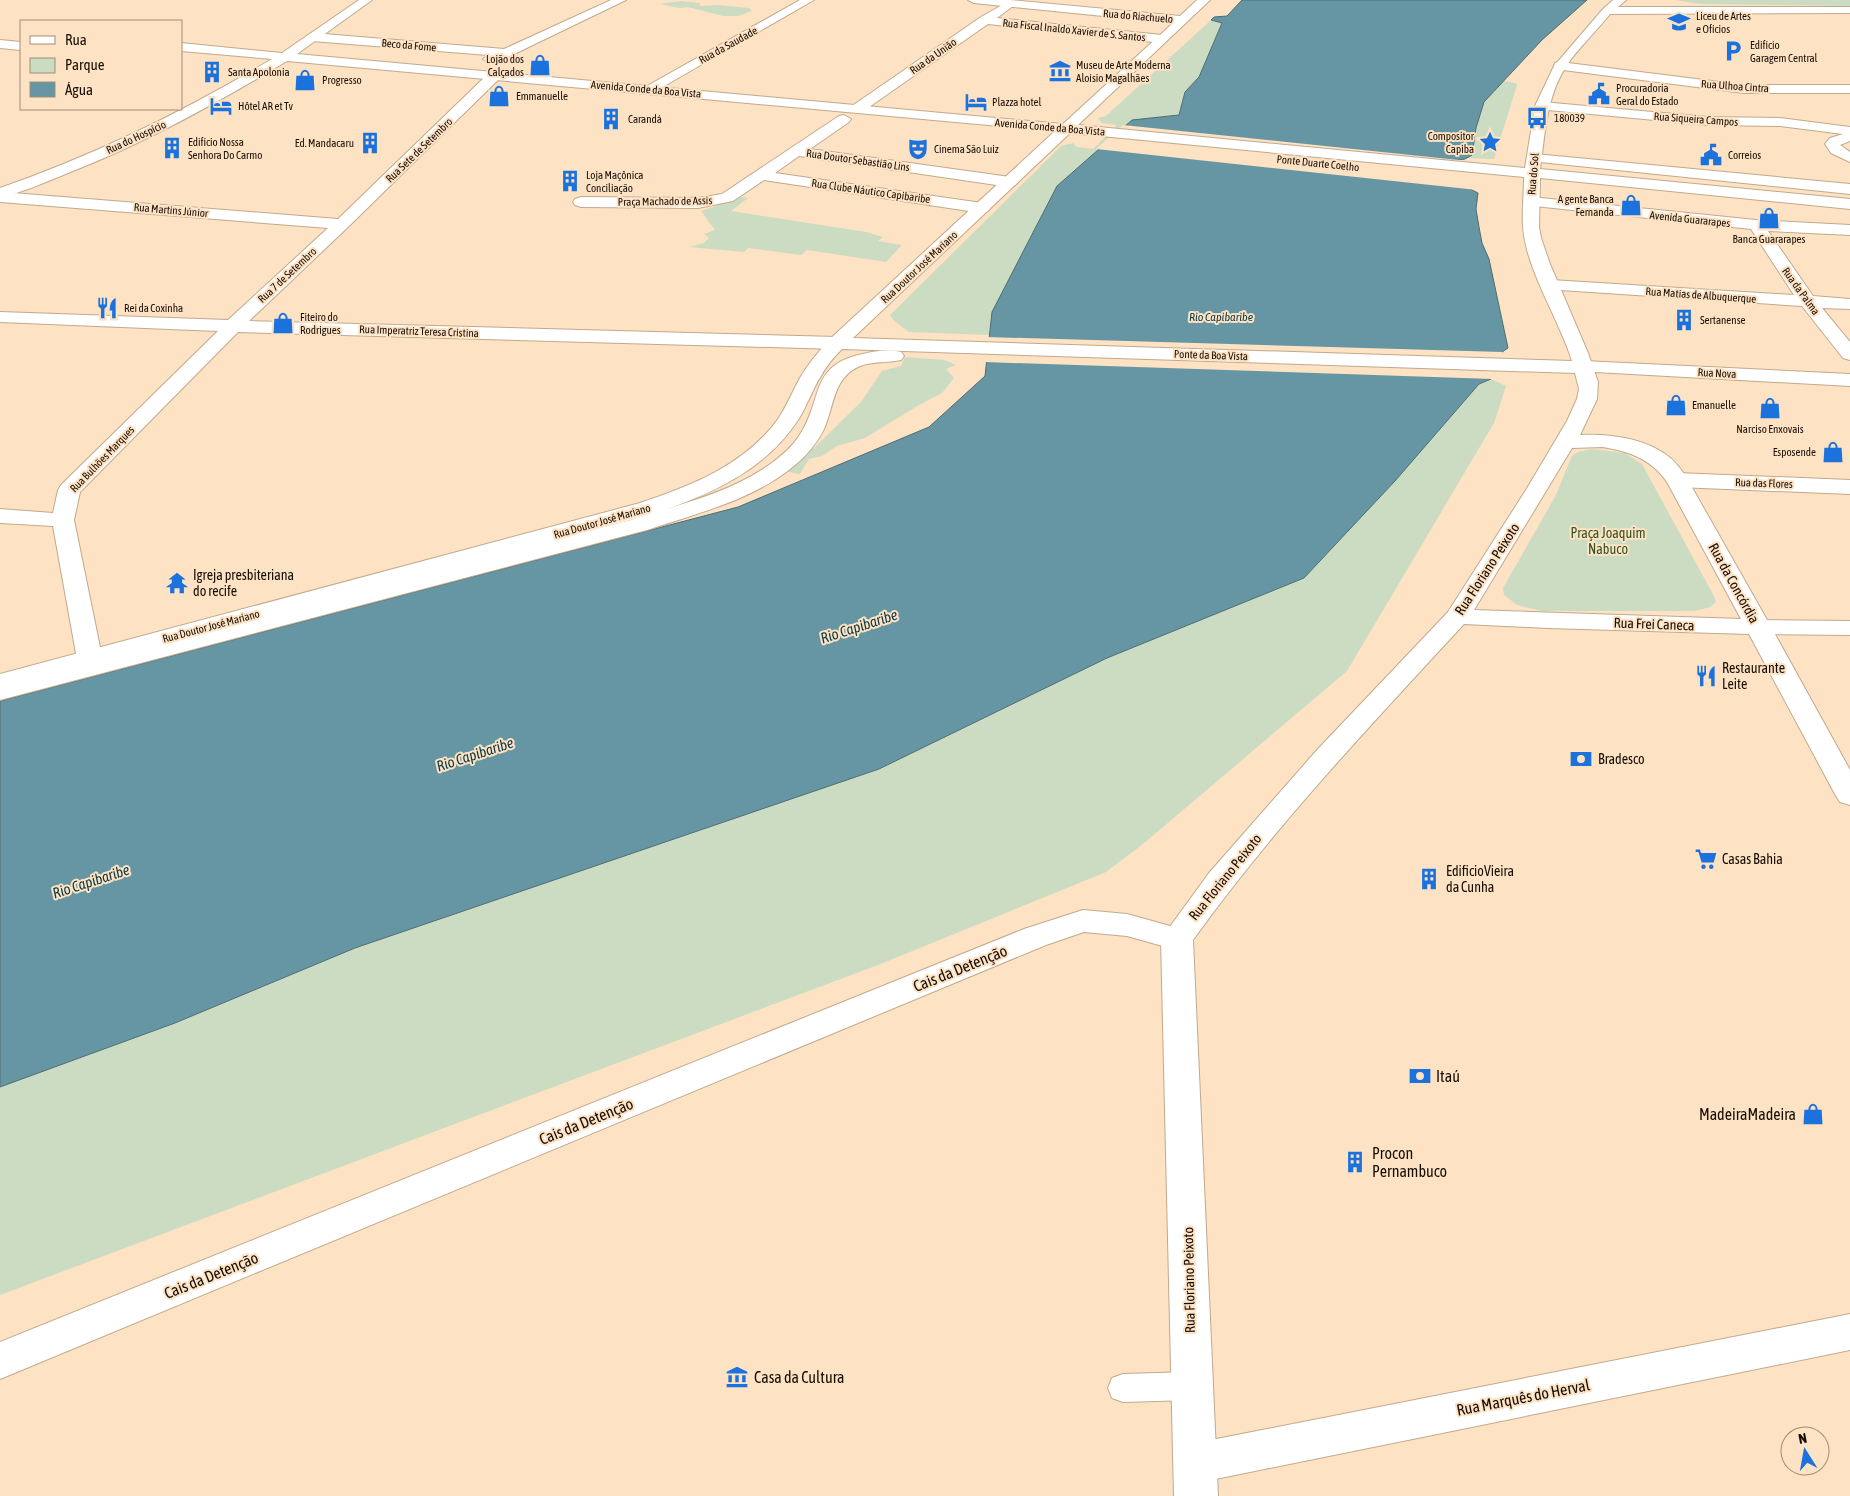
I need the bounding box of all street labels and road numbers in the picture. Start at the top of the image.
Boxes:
street label: Rua do Riachuelo [1103,7,1173,25]
street label: Rua Fiscal Inaldo Xavier de S. Santos [1002,17,1146,43]
street label: Rua da Saudade [697,24,759,66]
street label: Rua da União [907,36,959,76]
street label: Beco da Fome [381,37,437,53]
street label: Avenida Conde da Boa Vista [590,78,702,100]
street label: Rua Ulhoa Cintra [1701,78,1769,94]
street label: Rua Siqueira Campos [1653,110,1739,128]
street label: Rua Sete de Setembro [383,115,455,185]
street label: Avenida Conde da Boa Vista [994,116,1106,138]
street label: Rua do Hospício [104,118,168,156]
street label: Rua Doutor Sebastião Lins [805,147,911,173]
street label: Rua do Sol [1525,152,1541,195]
street label: Ponte Duarte Coelho [1276,153,1360,173]
street label: Rua Clube Náutico Capibaribe [811,177,931,205]
street label: Praça Machado de Assis [618,194,712,208]
street label: Rua Martins Júnior [133,201,209,219]
street label: Avenida Guararapes [1649,209,1731,229]
street label: Rua Doutor José Mariano [878,229,960,305]
street label: Rua 7 de Setembro [255,245,319,305]
street label: Rua da Palma [1780,265,1822,317]
street label: Rua Matias de Albuquerque [1645,285,1757,305]
street label: Rua Imperatriz Teresa Cristina [359,323,479,339]
street label: Ponte da Boa Vista [1174,348,1248,362]
street label: Rua Nova [1697,366,1737,380]
street label: Rua Bulhões Marques [67,423,137,494]
street label: Rua das Flores [1735,476,1793,490]
street label: Rua Doutor José Mariano [552,501,652,541]
street label: Rua Floriano Peixoto [1451,520,1523,618]
street label: Rua da Concórdia [1705,540,1763,626]
street label: Rua Doutor José Mariano [161,607,261,645]
street label: Rua Frei Caneca [1613,615,1695,633]
street label: Rua Floriano Peixoto [1185,831,1265,923]
street label: Cais da Detenção [910,941,1010,996]
street label: Cais da Detenção [536,1094,636,1149]
street label: Rua Floriano Peixoto [1180,1227,1198,1333]
street label: Cais da Detenção [161,1248,261,1303]
street label: Rua Marquês do Herval [1455,1375,1592,1420]

